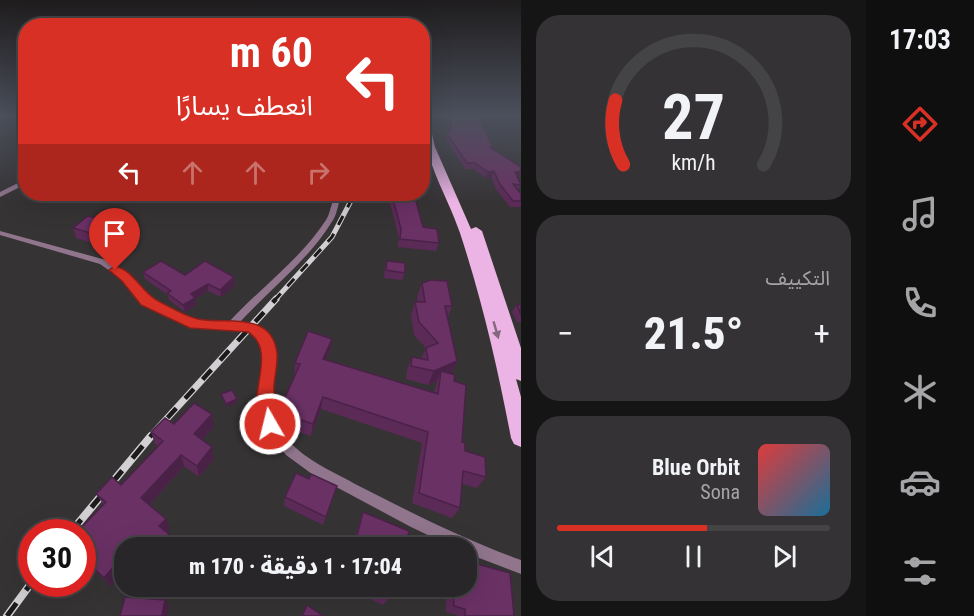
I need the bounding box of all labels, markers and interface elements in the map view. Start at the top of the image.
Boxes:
text: 17:03 [889,24,951,56]
text: 60 m [230,28,313,77]
icon: left [334,42,412,120]
text: 27 [662,81,725,154]
text: انعطف يسارًا [176,90,313,122]
icon: directions [899,103,941,145]
text: km/h [671,150,716,175]
icon: left [113,156,146,189]
icon: ahead [176,156,209,189]
icon: ahead [239,156,272,189]
icon: right [302,156,335,189]
icon: music [899,193,941,235]
pin [89,208,140,270]
icon: arrive [98,217,131,250]
text: التكييف [766,266,830,290]
icon: phone [899,282,941,324]
text: 21.5° [644,307,743,360]
text: − [557,314,574,353]
text: + [814,314,830,353]
one-way arrow [492,321,501,339]
icon: climate [899,371,941,413]
position arrow [238,392,302,456]
text: Blue Orbit [652,455,740,480]
icon: car [899,461,941,503]
text: Sona [700,480,740,504]
speed limit sign: 30 [18,519,96,597]
icon: previous [586,540,619,573]
icon: pause [677,540,710,573]
icon: next [768,540,801,573]
icon: filters [899,550,941,592]
text: 17:04 · 1 دقيقة · 170 m [189,554,402,579]

